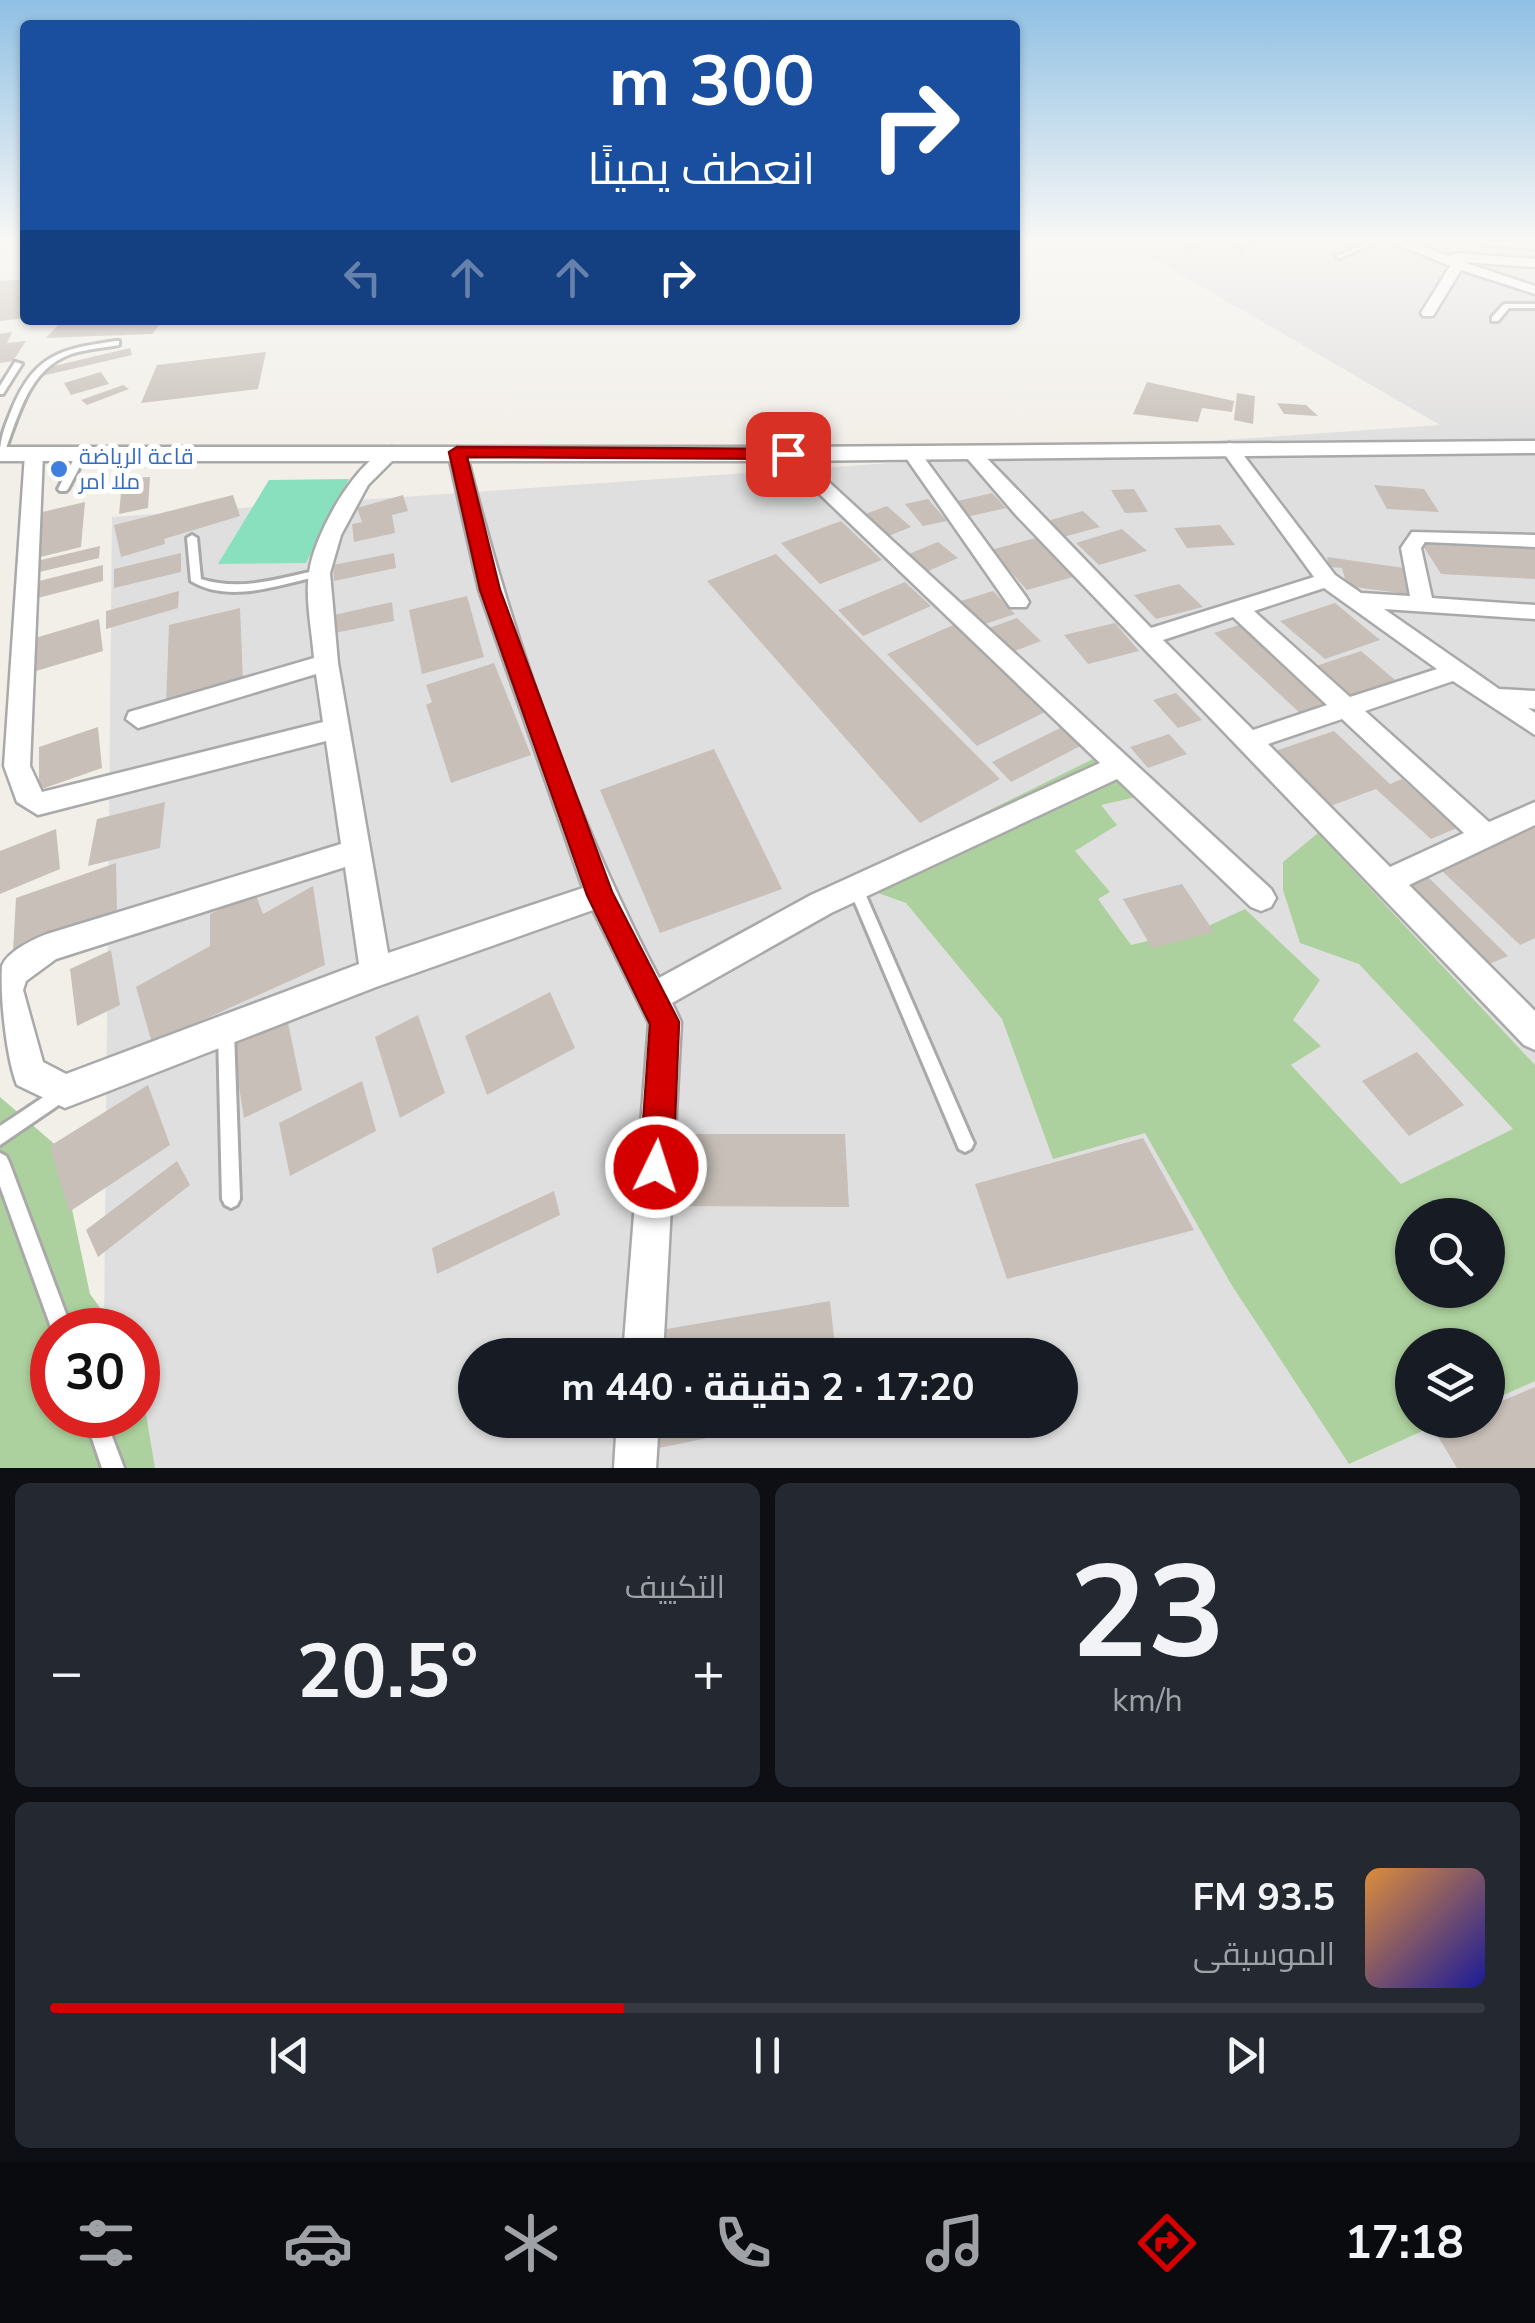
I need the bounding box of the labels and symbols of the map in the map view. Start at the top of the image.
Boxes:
pin [746,412,831,497]
place label: قاعة الرياضة ملا امر [77,442,194,497]
marker: قاعة الرياضة ملا امر [48,458,70,480]
position arrow [604,1115,708,1219]
speed limit sign: 30 [30,1308,160,1438]

